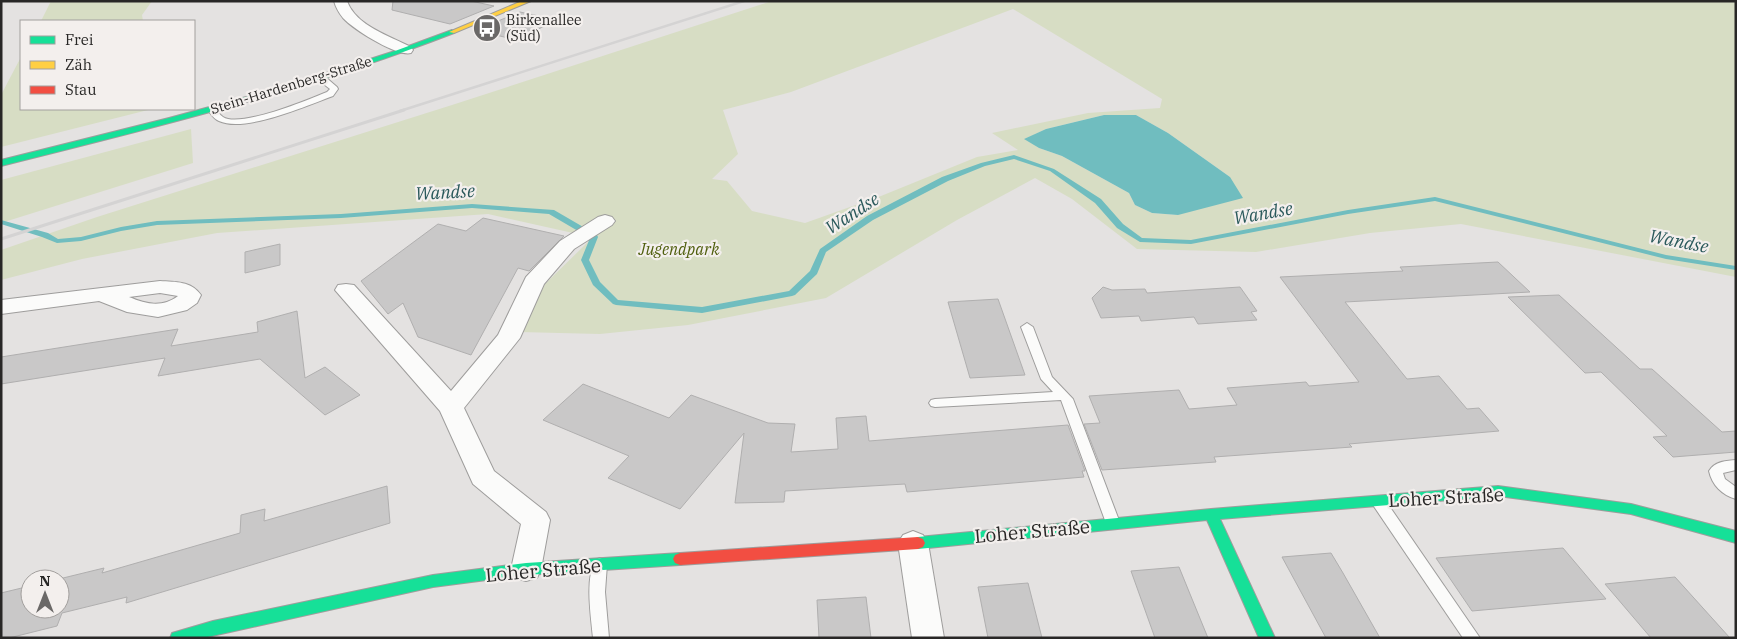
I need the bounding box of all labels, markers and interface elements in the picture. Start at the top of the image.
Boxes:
place label: Birkenallee (Süd) [506,11,581,45]
bus stop icon: Birkenallee (Süd) [472,13,502,43]
legend [20,20,195,110]
text: Frei [65,30,94,49]
street label: Stein-Hardenberg-Straße [208,52,374,118]
text: Zäh [65,55,92,74]
text: Stau [65,80,97,99]
water label: Wandse [414,179,476,205]
water label: Wandse [821,187,883,239]
water label: Wandse [1231,196,1295,230]
water label: Wandse [1647,224,1711,258]
park label: Jugendpark [638,239,720,259]
street label: Loher Straße [1387,482,1505,512]
street label: Loher Straße [973,514,1091,548]
street label: Loher Straße [484,553,602,587]
north arrow [20,569,70,619]
text: N [39,572,51,590]

